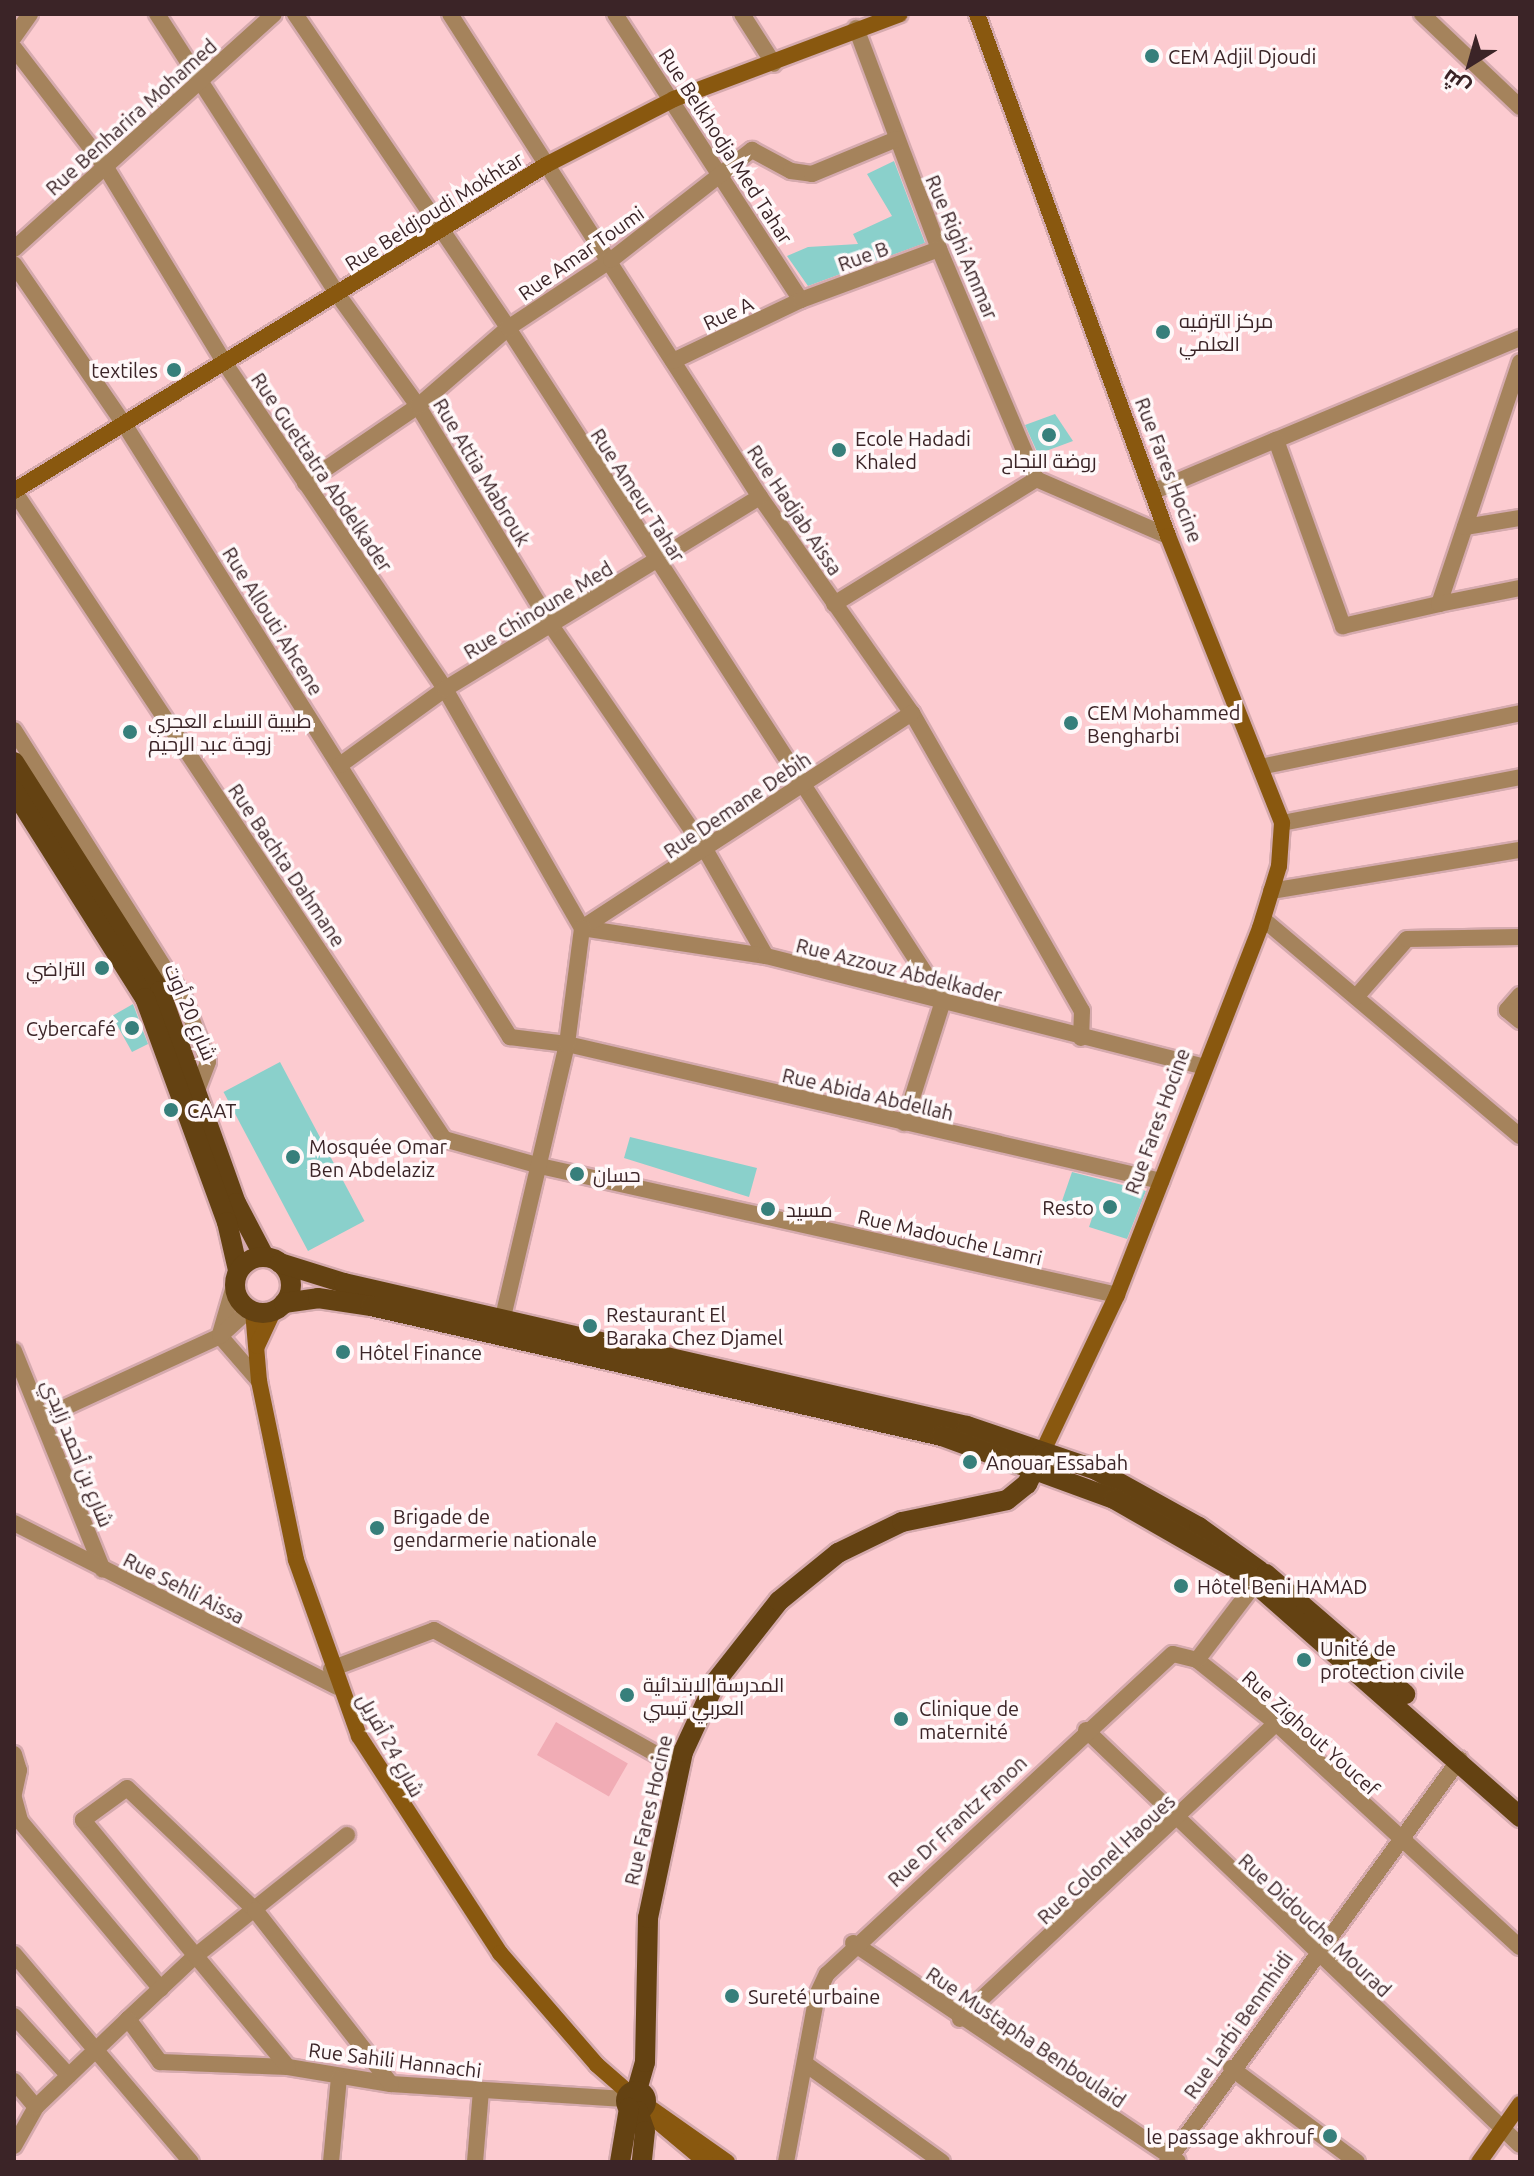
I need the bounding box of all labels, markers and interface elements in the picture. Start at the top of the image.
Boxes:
north arrow [1430,24,1510,104]
street label: Rue Benharira Mohamed [40,34,222,200]
street label: Rue Belkhodja Med Tahar [654,44,798,248]
place label: CEM Adjil Djoudi [1168,44,1316,68]
marker: CEM Adjil Djoudi [1143,47,1161,65]
text: ش [1436,65,1474,102]
street label: Rue Beldjoudi Mokhtar [340,146,528,276]
street label: Rue Righi Ammar [921,171,1003,323]
street label: Rue Amar Toumi [514,201,648,305]
street label: Rue B [834,236,892,276]
street label: Rue A [699,291,757,335]
place label: مركز الترفيه العلمي [1179,308,1273,355]
marker: مركز الترفيه العلمي [1154,323,1172,341]
place label: textiles [91,358,158,382]
marker: textiles [165,361,183,379]
street label: Rue Guettatra Abdelkader [246,368,398,576]
street label: Rue Attia Mabrouk [428,394,536,550]
street label: Rue Fares Hocine [1130,394,1208,546]
street label: Rue Ameur Tahar [586,424,690,566]
place label: Ecole Hadadi Khaled [855,426,971,473]
marker: روضة النجاح [1040,426,1058,444]
street label: Rue Hadjab Aissa [742,440,848,580]
marker: Ecole Hadadi Khaled [830,441,848,459]
place label: روضة النجاح [1001,448,1097,472]
street label: Rue Allouti Ahcene [218,542,328,700]
street label: Rue Chinoune Med [459,556,617,664]
place label: CEM Mohammed Bengharbi [1087,700,1240,747]
place label: طبيبة النساء العجري زوجة عبد الرحيم [148,708,312,755]
marker: CEM Mohammed Bengharbi [1062,714,1080,732]
marker: طبيبة النساء العجري زوجة عبد الرحيم [119,721,141,743]
street label: Rue Demane Debih [659,747,815,863]
street label: Rue Bachta Dahmane [223,779,351,951]
street label: Rue Azzouz Abdelkader [794,933,1004,1007]
place label: التراضي [26,956,86,980]
marker: التراضي [93,959,111,977]
street label: شارع 20 أوت [160,960,222,1064]
place label: Cybercafé [26,1016,116,1040]
marker: Cybercafé [123,1019,141,1037]
street label: Rue Fares Hocine [1119,1045,1195,1197]
street label: Rue Abida Abdellah [780,1063,956,1125]
place label: CAAT [187,1098,236,1122]
marker: CAAT [162,1101,180,1119]
place label: Mosquée Omar Ben Abdelaziz [309,1134,447,1181]
marker: Mosquée Omar Ben Abdelaziz [284,1148,302,1166]
place label: حسان [593,1162,641,1186]
marker: حسان [568,1165,586,1183]
place label: Resto [1042,1195,1094,1219]
place label: مسيد [786,1197,833,1221]
marker: مسيد [757,1198,779,1220]
marker: Resto [1101,1198,1119,1216]
street label: Rue Madouche Lamri [855,1204,1045,1270]
place label: Restaurant El Baraka Chez Djamel [606,1302,783,1349]
marker: Restaurant El Baraka Chez Djamel [581,1317,599,1335]
place label: Hôtel Finance [359,1340,482,1364]
marker: Hôtel Finance [334,1343,352,1361]
street label: شارع بن أحمد زايدي [37,1376,119,1530]
place label: Anouar Essabah [986,1450,1128,1474]
marker: Anouar Essabah [961,1453,979,1471]
place label: Brigade de gendarmerie nationale [393,1504,597,1551]
marker: Brigade de gendarmerie nationale [368,1519,386,1537]
street label: Rue Sehli Aissa [119,1547,249,1629]
place label: Hôtel Beni HAMAD [1197,1574,1367,1598]
marker: Hôtel Beni HAMAD [1172,1577,1190,1595]
place label: Unité de protection civile [1320,1636,1465,1683]
marker: Unité de protection civile [1295,1651,1313,1669]
street label: Rue Zighout Youcef [1238,1665,1384,1801]
place label: المدرسة الابتدائية العربي تبسي [643,1672,784,1719]
marker: المدرسة الابتدائية العربي تبسي [618,1686,636,1704]
street label: شارع 24 أفريل [353,1689,429,1801]
place label: Clinique de maternité [919,1696,1019,1743]
marker: Clinique de maternité [890,1708,912,1730]
street label: Rue Fares Hocine [619,1732,677,1888]
street label: Rue Dr Frantz Fanon [882,1750,1032,1892]
street label: Rue Colonel Haoues [1032,1789,1180,1929]
street label: Rue Didouche Mourad [1234,1848,1396,2002]
street label: Rue Larbi Benmhidi [1178,1947,1298,2103]
street label: Rue Mustapha Benboulaid [922,1961,1130,2113]
place label: Sureté urbaine [748,1984,880,2008]
marker: Sureté urbaine [723,1987,741,2005]
street label: Rue Sahili Hannachi [307,2037,483,2083]
place label: le passage akhrouf [1146,2124,1314,2148]
marker: le passage akhrouf [1321,2127,1339,2145]

